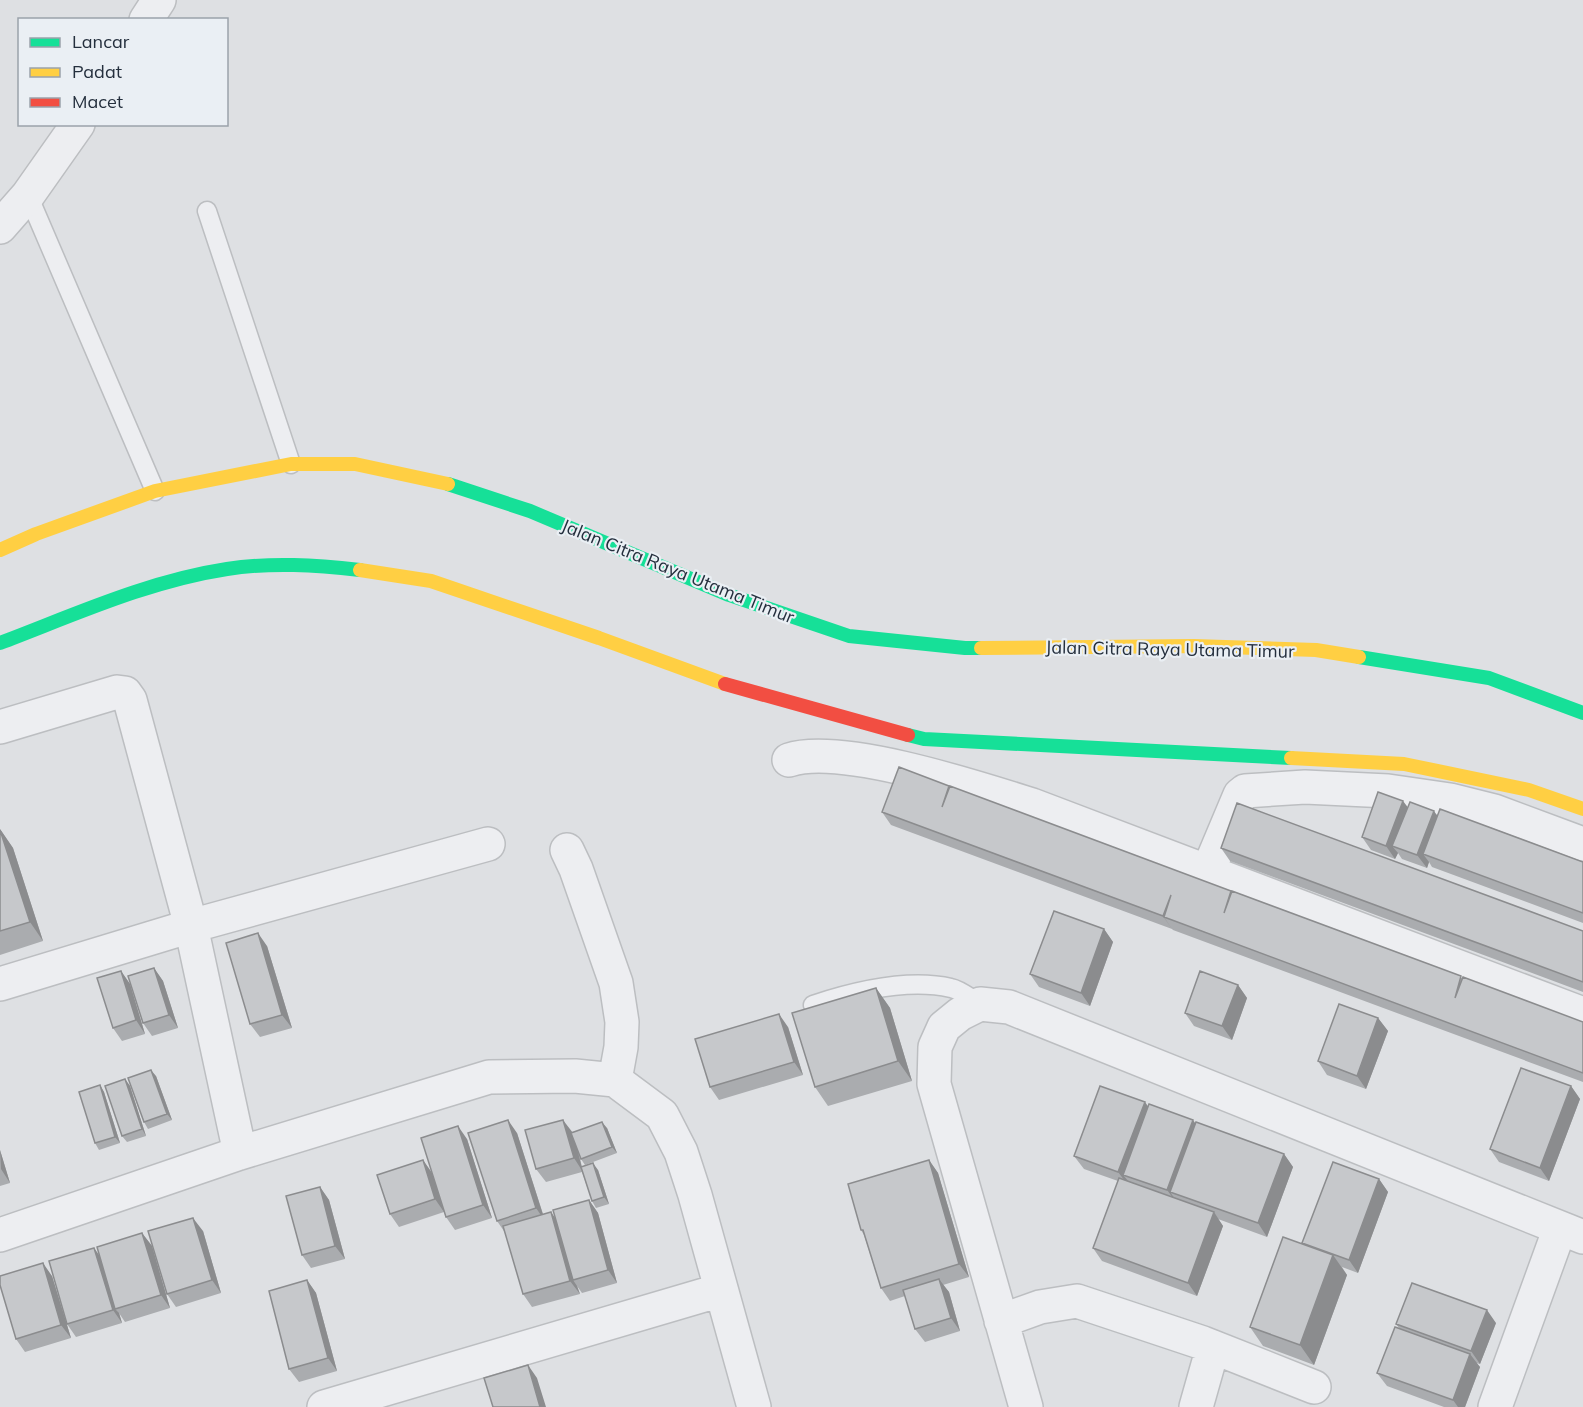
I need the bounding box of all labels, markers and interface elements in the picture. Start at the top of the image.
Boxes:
legend [18,18,228,126]
text: Lancar [72,30,130,53]
text: Padat [72,60,122,83]
text: Macet [72,90,123,113]
street label: Jalan Citra Raya Utama Timur [558,514,798,629]
street label: Jalan Citra Raya Utama Timur [1045,635,1295,663]

